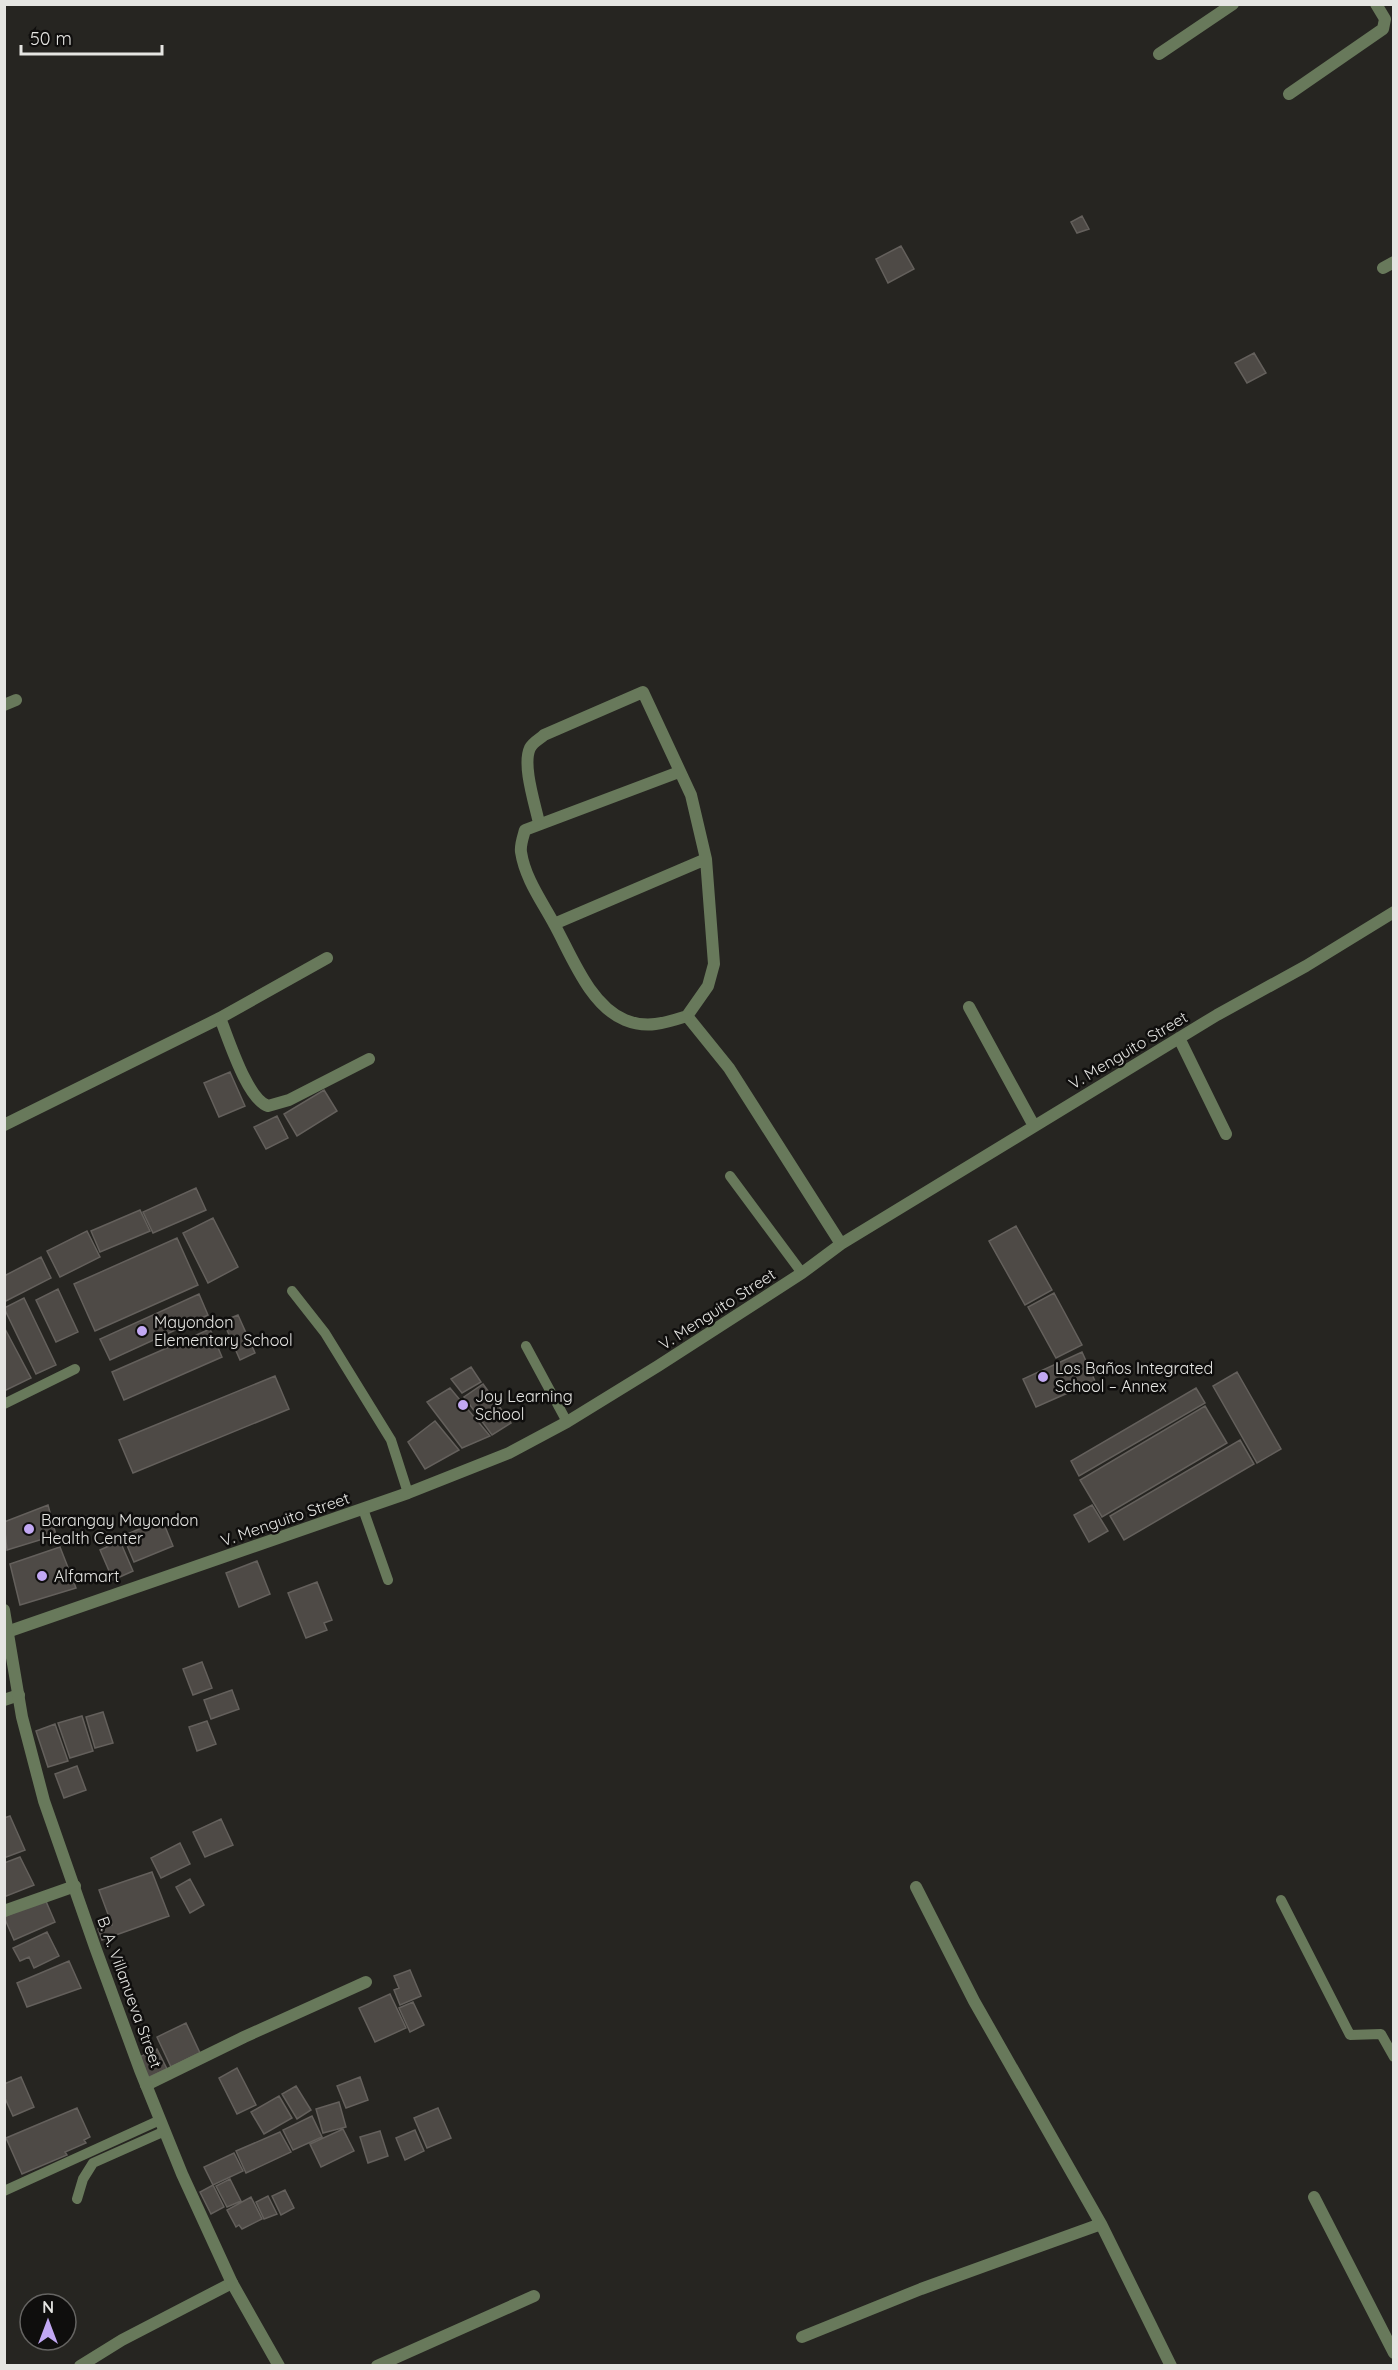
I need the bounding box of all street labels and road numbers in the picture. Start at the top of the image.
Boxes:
street label: V. Menguito Street [1065,1007,1191,1093]
street label: V. Menguito Street [655,1264,779,1354]
street label: V. Menguito Street [218,1488,352,1550]
street label: B. A. Villanueva Street [93,1913,167,2071]

